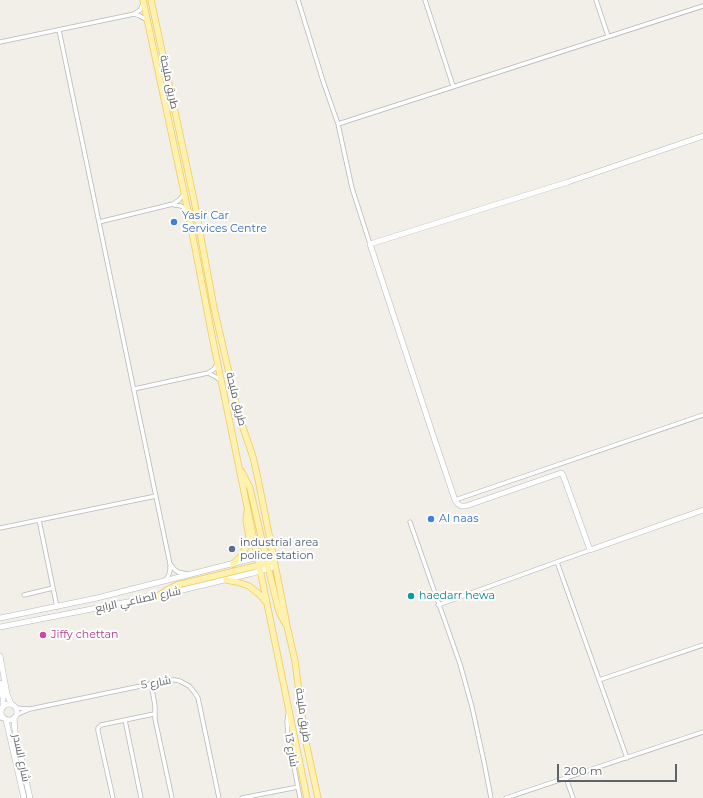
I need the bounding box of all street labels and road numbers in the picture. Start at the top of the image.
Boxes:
street label: طريق مليحة [157,54,181,110]
street label: طريق مليحة [223,371,249,427]
street label: شارع الصناعي الرابع [94,584,182,616]
street label: شارع 5 [140,674,172,692]
street label: طريق مليحة [293,687,313,743]
street label: شارع 13 [282,732,300,768]
street label: شارع السدر [10,733,32,783]

